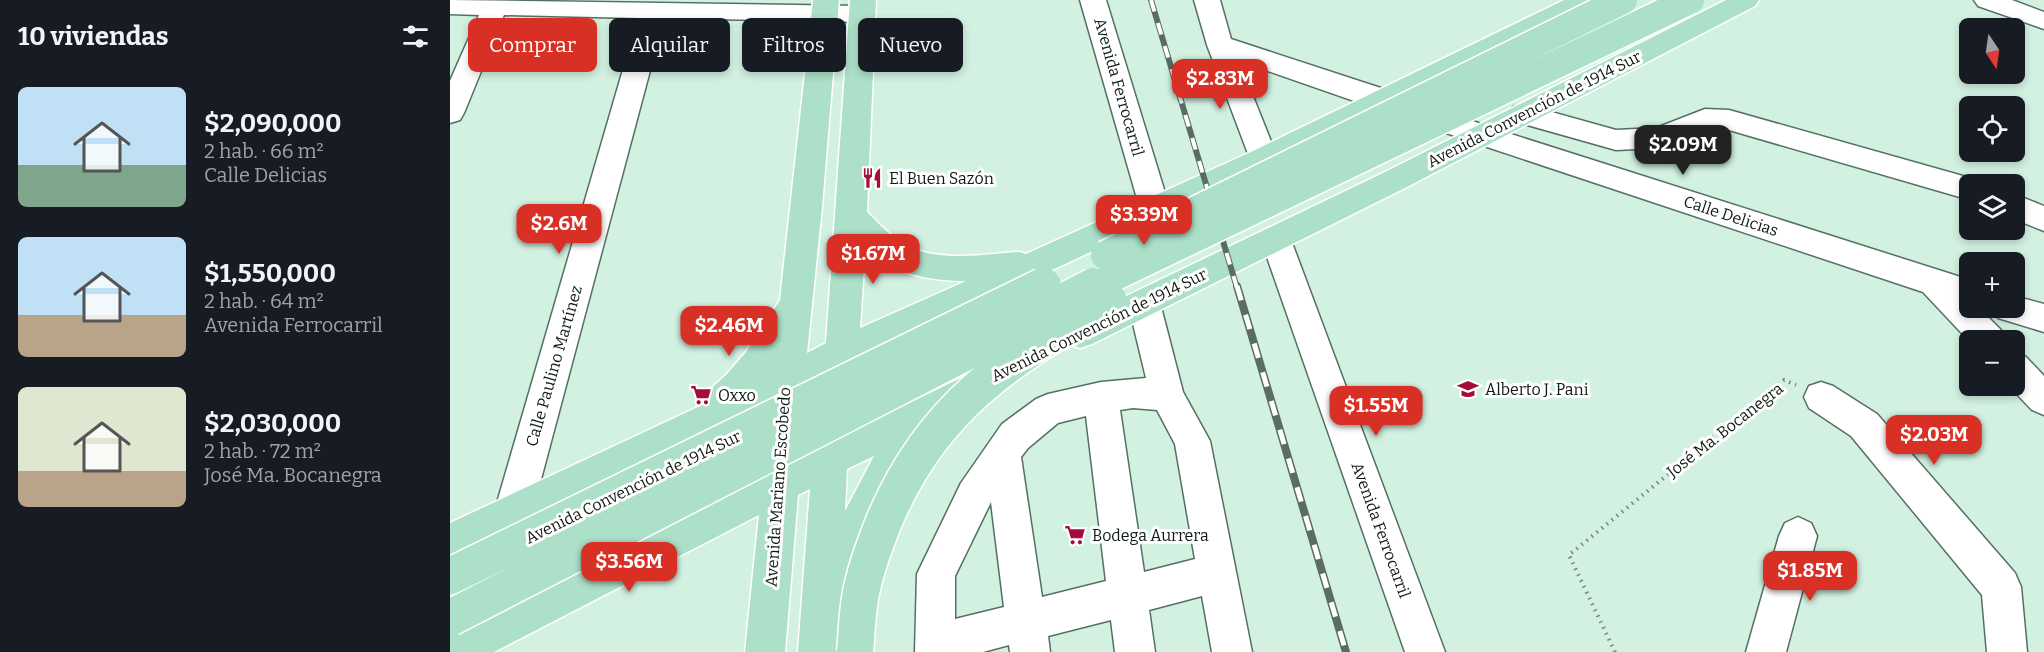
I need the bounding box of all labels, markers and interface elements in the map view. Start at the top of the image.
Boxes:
street label: Avenida Ferrocarril [1090,16,1148,159]
chip: Comprar [468,18,597,72]
chip: Alquilar [609,18,730,72]
chip: Filtros [742,18,846,72]
chip: Nuevo [858,18,963,72]
north arrow [1959,18,2025,84]
map controls [1959,18,2025,396]
icon: filters [399,20,432,53]
text: 10 viviendas [18,21,169,52]
street label: Avenida Convención de 1914 Sur [1424,47,1644,171]
pin: $2.83M [1171,59,1269,110]
text: $2.83M [1186,66,1254,90]
button: locate [1959,96,2025,162]
text: $2,090,000 [204,108,342,139]
icon: home [66,111,138,183]
pin: $2.09M [1634,125,1732,176]
text: $2.09M [1648,132,1718,156]
text: 2 hab. · 66 m² [204,139,324,163]
text: Calle Delicias [204,163,327,187]
restaurant icon: El Buen Sazón [860,166,884,190]
place label: El Buen Sazón [889,169,994,188]
button: layers [1959,174,2025,240]
street label: Calle Delicias [1681,192,1781,240]
pin: $3.39M [1095,195,1193,246]
text: $3.39M [1110,202,1178,226]
pin: $2.6M [517,204,601,255]
text: $2.6M [531,211,587,235]
pin: $1.67M [824,234,922,285]
text: $1.67M [841,241,905,265]
button: + [1959,252,2025,318]
text: $1,550,000 [204,258,336,289]
icon: home [66,261,138,333]
street label: Avenida Convención de 1914 Sur [988,264,1210,386]
street label: Calle Paulino Martínez [522,283,586,449]
text: 2 hab. · 64 m² [204,289,324,313]
pin: $2.46M [680,306,778,357]
text: Avenida Ferrocarril [204,313,383,337]
text: $2.46M [694,313,764,337]
button: − [1959,330,2025,396]
school or university icon: Alberto J. Pani [1456,377,1480,401]
street label: José Ma. Bocanegra [1662,379,1787,482]
place label: Alberto J. Pani [1485,380,1589,399]
supermarket icon: Oxxo [689,383,713,407]
place label: Oxxo [718,386,756,405]
pin: $1.55M [1327,386,1425,437]
street label: Avenida Mariano Escobedo [762,387,794,587]
text: $1.55M [1344,393,1408,417]
text: $2,030,000 [204,408,341,439]
icon: home [66,411,138,483]
pin: $2.03M [1885,415,1983,466]
text: $2.03M [1900,422,1968,446]
street label: Avenida Convención de 1914 Sur [522,426,744,548]
text: 2 hab. · 72 m² [204,439,321,463]
street label: Avenida Ferrocarril [1348,460,1415,601]
text: José Ma. Bocanegra [204,463,382,487]
supermarket icon: Bodega Aurrera [1063,523,1087,547]
place label: Bodega Aurrera [1092,526,1209,545]
pin: $3.56M [580,542,678,593]
text: $3.56M [595,549,663,573]
pin: $1.85M [1761,551,1859,602]
text: $1.85M [1777,558,1843,582]

